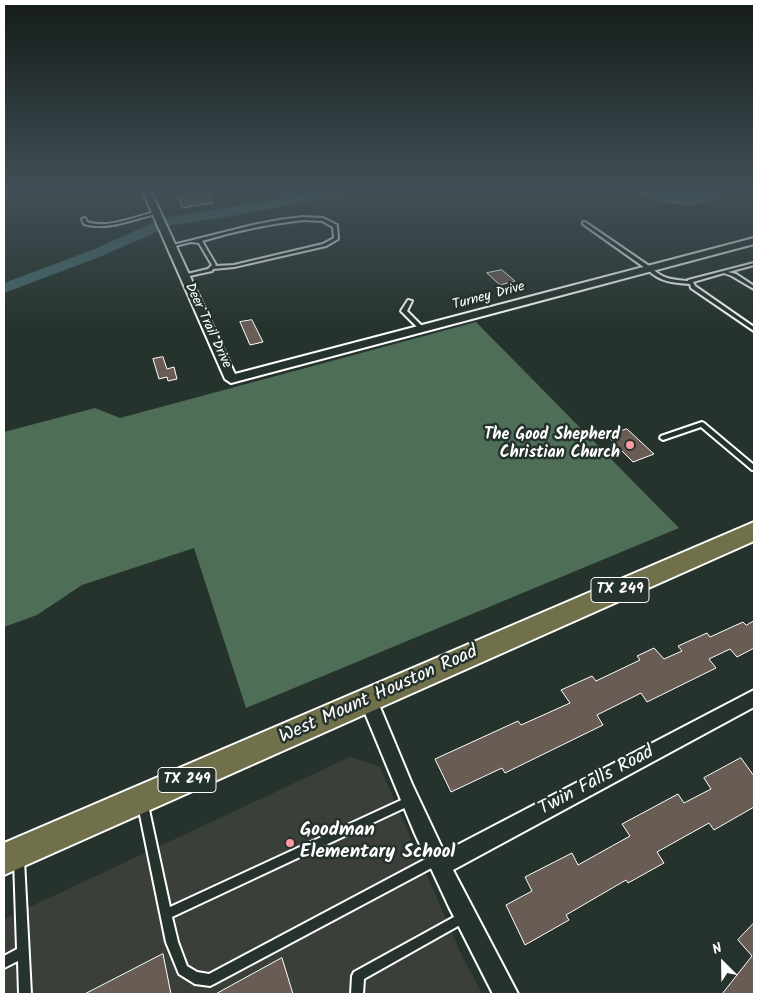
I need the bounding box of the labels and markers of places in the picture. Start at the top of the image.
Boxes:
place label: The Good Shepherd Christian Church [484,426,620,464]
marker: The Good Shepherd Christian Church [624,439,636,451]
place label: Goodman Elementary School [300,821,455,865]
marker: Goodman Elementary School [284,837,296,849]

